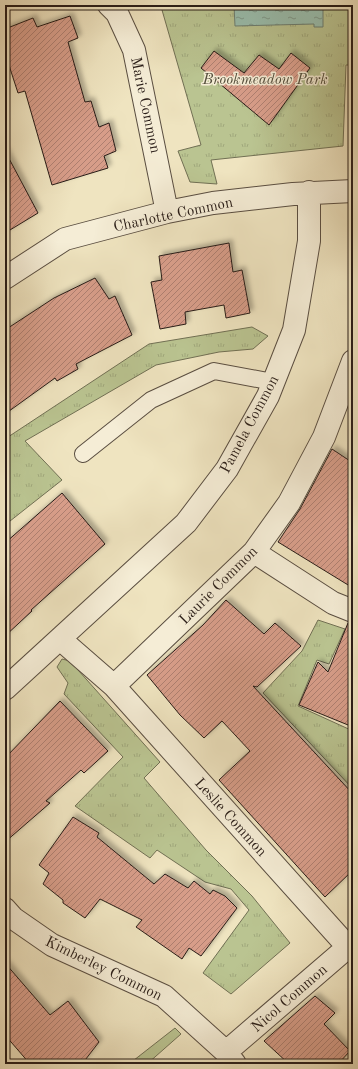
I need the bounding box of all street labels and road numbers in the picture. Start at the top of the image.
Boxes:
street label: Marie Common [127,56,162,155]
street label: Charlotte Common [112,195,234,235]
street label: Pamela Common [218,373,282,476]
street label: Laurie Common [177,544,261,628]
street label: Leslie Common [191,776,269,860]
street label: Kimberley Common [43,935,164,1004]
street label: Nicol Common [249,962,331,1036]

